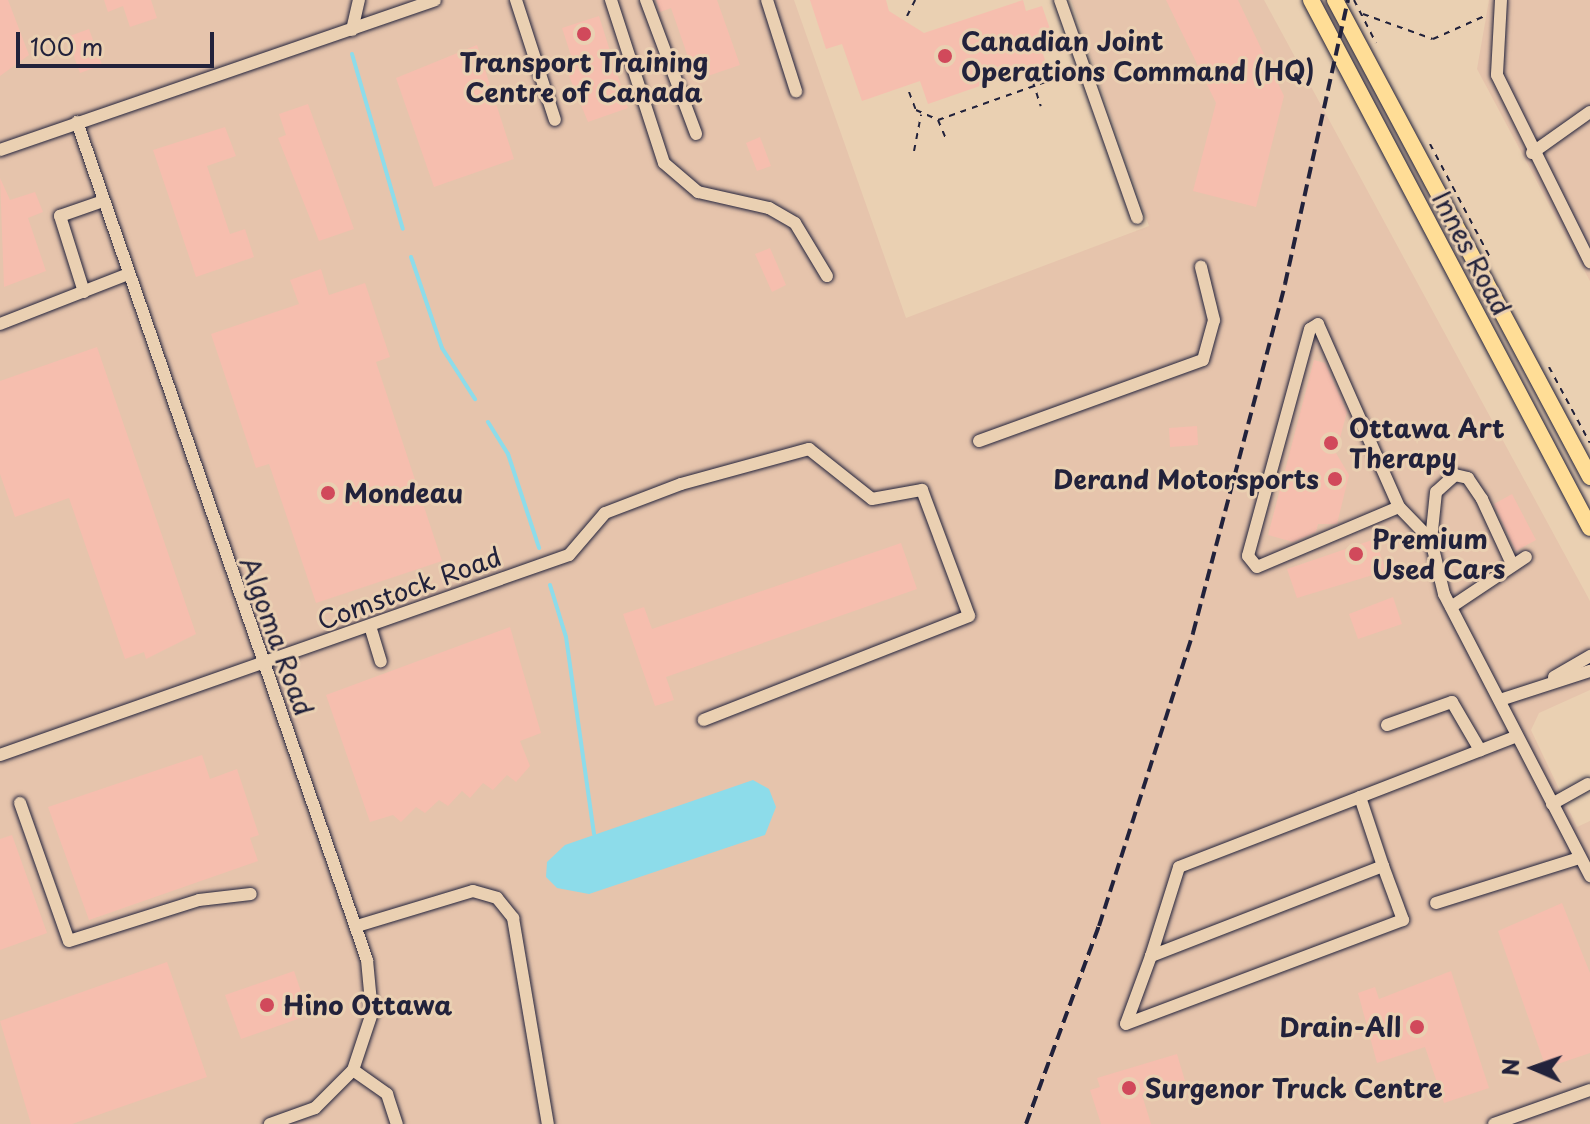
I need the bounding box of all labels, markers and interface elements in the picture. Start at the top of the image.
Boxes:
scale bar [20,16,218,66]
marker: Transport Training Centre of Canada [575,25,593,43]
place label: Canadian Joint Operations Command (HQ) [961,25,1316,86]
text: 100 m [30,28,103,64]
place label: Transport Training Centre of Canada [459,46,709,108]
marker: Canadian Joint Operations Command (HQ) [936,47,954,65]
street label: Innes Road [1426,185,1518,321]
place label: Ottawa Art Therapy [1349,412,1505,474]
marker: Ottawa Art Therapy [1320,432,1342,454]
place label: Derand Motorsports [1052,463,1319,495]
marker: Derand Motorsports [1326,470,1344,488]
place label: Mondeau [344,477,463,509]
marker: Mondeau [319,484,337,502]
place label: Premium Used Cars [1372,523,1506,584]
street label: Comstock Road [313,540,505,636]
marker: Premium Used Cars [1347,545,1365,563]
street label: Algoma Road [234,552,320,720]
place label: Hino Ottawa [283,989,453,1021]
marker: Hino Ottawa [258,996,276,1014]
place label: Drain-All [1279,1011,1401,1043]
marker: Drain-All [1408,1018,1426,1036]
north arrow [1494,1028,1574,1108]
text: N [1493,1058,1526,1076]
place label: Surgenor Truck Centre [1145,1072,1445,1104]
marker: Surgenor Truck Centre [1120,1079,1138,1097]

